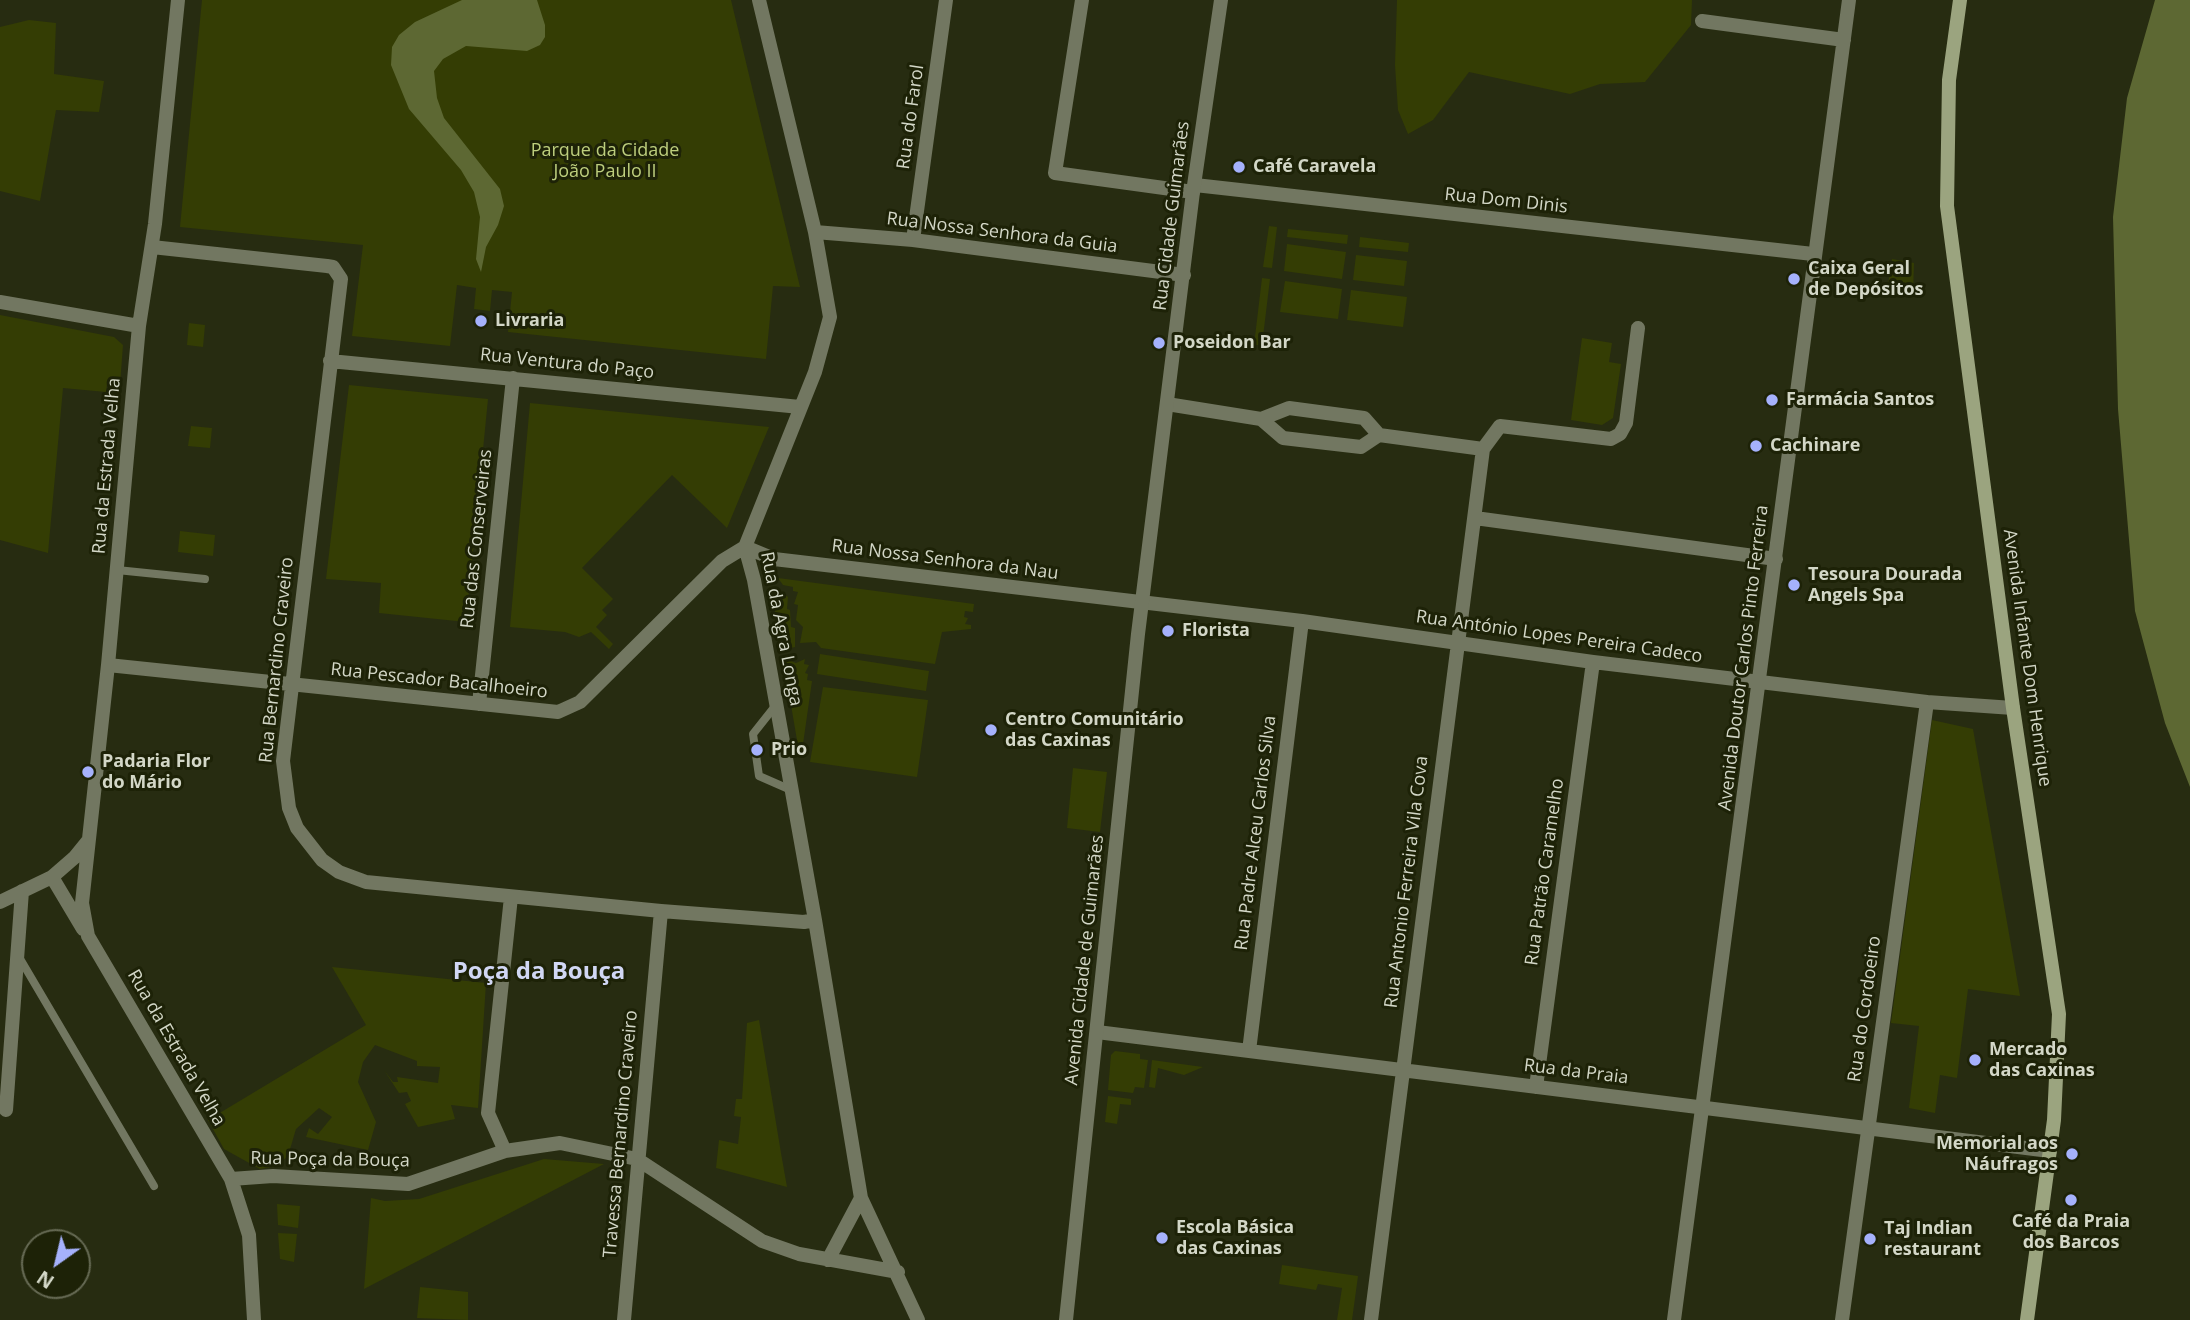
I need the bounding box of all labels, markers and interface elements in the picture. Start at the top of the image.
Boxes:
street label: Rua do Farol [893,63,929,171]
street label: Rua Cidade Guimarães [1150,120,1194,312]
park label: Parque da Cidade João Paulo II [531,140,679,182]
place label: Café Caravela [1253,156,1376,178]
marker: Café Caravela [1231,159,1247,175]
street label: Rua Dom Dinis [1443,184,1569,218]
street label: Rua Nossa Senhora da Guia [885,208,1119,258]
place label: Caixa Geral de Depósitos [1808,258,1924,300]
marker: Caixa Geral de Depósitos [1786,271,1802,287]
place label: Livraria [495,310,564,332]
marker: Livraria [473,313,489,329]
place label: Poseidon Bar [1173,332,1291,354]
marker: Poseidon Bar [1151,335,1167,351]
street label: Rua Ventura do Paço [479,344,655,384]
street label: Rua da Estrada Velha [89,377,125,555]
place label: Farmácia Santos [1786,389,1934,411]
marker: Farmácia Santos [1764,392,1780,408]
place label: Cachinare [1770,435,1860,457]
marker: Cachinare [1748,438,1764,454]
street label: Rua das Conserveiras [457,448,497,630]
street label: Avenida Doutor Carlos Pinto Ferreira [1715,504,1773,812]
street label: Avenida Infante Dom Henrique [1998,528,2056,788]
street label: Rua Nossa Senhora da Nau [830,535,1060,585]
street label: Rua da Agra Longa [755,550,807,708]
street label: Rua Bernardino Craveiro [255,556,299,764]
place label: Tesoura Dourada Angels Spa [1808,564,1962,606]
marker: Tesoura Dourada Angels Spa [1786,577,1802,593]
street label: Rua António Lopes Pereira Cadeco [1414,606,1704,668]
place label: Florista [1182,620,1250,642]
marker: Florista [1160,623,1176,639]
street label: Rua Pescador Bacalhoeiro [329,659,549,703]
place label: Centro Comunitário das Caxinas [1005,709,1184,752]
street label: Rua Padre Alceu Carlos Silva [1231,714,1281,952]
marker: Centro Comunitário das Caxinas [983,722,999,738]
place label: Prio [771,739,807,761]
marker: Prio [749,742,765,758]
place label: Padaria Flor do Mário [102,751,210,794]
street label: Rua Antonio Ferreira Vila Cova [1381,755,1433,1009]
marker: Padaria Flor do Mário [80,764,96,780]
street label: Rua Patrão Caramelho [1521,777,1569,967]
street label: Avenida Cidade de Guimarães [1061,834,1109,1086]
street label: Rua do Cordoeiro [1844,934,1886,1084]
district label: Poça da Bouça [453,958,625,986]
street label: Rua da Estrada Velha [122,966,230,1130]
street label: Travessa Bernardino Craveiro [599,1009,643,1259]
place label: Mercado das Caxinas [1989,1039,2095,1082]
marker: Mercado das Caxinas [1967,1052,1983,1068]
street label: Rua da Praia [1522,1055,1630,1089]
place label: Memorial aos Náufragos [1936,1133,2058,1176]
marker: Memorial aos Náufragos [2064,1146,2080,1162]
street label: Rua Poça da Bouça [250,1148,410,1172]
marker: Café da Praia dos Barcos [2063,1192,2079,1208]
place label: Café da Praia dos Barcos [2012,1211,2130,1254]
place label: Escola Básica das Caxinas [1176,1217,1294,1260]
place label: Taj Indian restaurant [1884,1218,1981,1260]
north arrow [21,1229,91,1299]
marker: Escola Básica das Caxinas [1154,1230,1170,1246]
marker: Taj Indian restaurant [1862,1231,1878,1247]
text: N [32,1265,59,1295]

